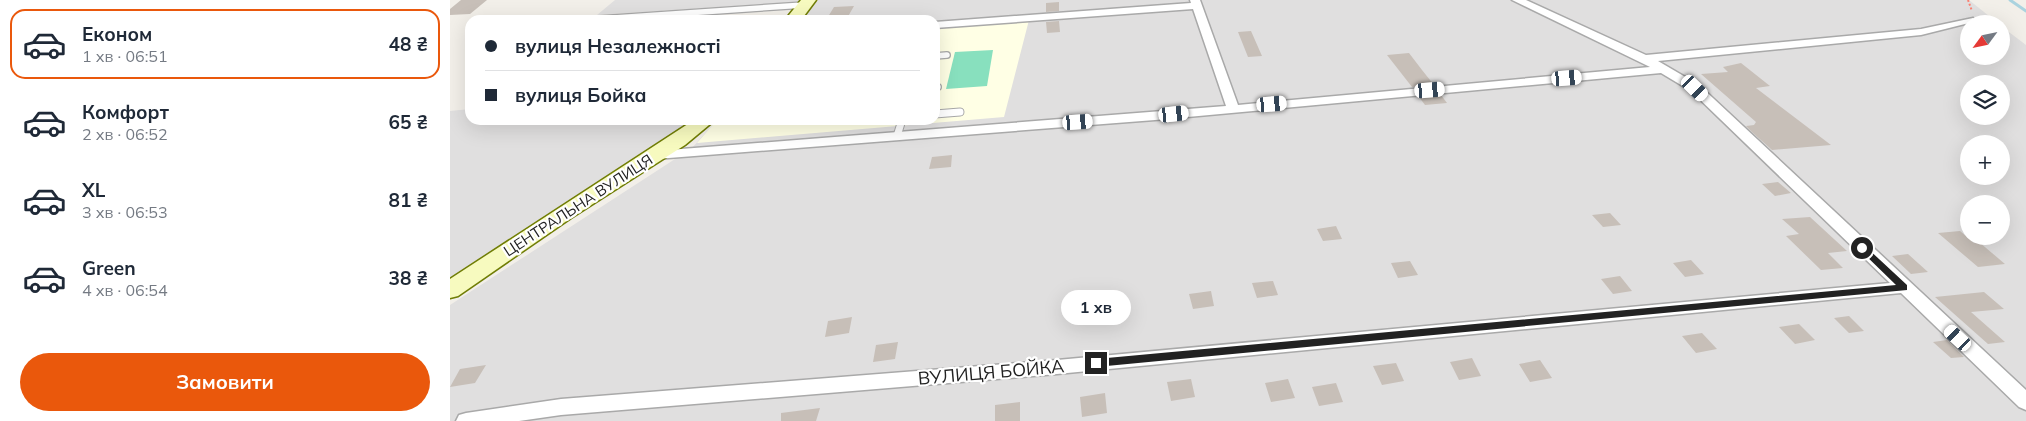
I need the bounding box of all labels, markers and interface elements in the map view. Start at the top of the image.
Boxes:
north arrow [1960,15,2010,65]
map controls [1960,15,2010,245]
icon: car [22,22,67,67]
text: Економ [82,22,152,46]
text: 48 ₴ [389,32,428,56]
text: вулиця Незалежності [515,34,721,58]
text: 1 хв · 06:51 [82,46,168,66]
car [1551,69,1582,87]
car [1679,72,1711,104]
button: layers [1960,75,2010,125]
car [1414,81,1445,99]
text: вулиця Бойка [515,83,647,107]
car [1256,95,1287,113]
icon: car [22,100,67,145]
text: Комфорт [82,100,169,124]
car [1158,105,1189,123]
text: 65 ₴ [389,110,428,134]
car [1062,113,1093,131]
text: 2 хв · 06:52 [82,124,168,144]
button: + [1960,135,2010,185]
street label: ЦЕНТРАЛЬНА ВУЛИЦЯ [500,150,656,260]
icon: car [22,178,67,223]
text: XL [82,178,105,202]
text: 81 ₴ [389,188,428,212]
button: − [1960,195,2010,245]
text: 3 хв · 06:53 [82,202,168,222]
route start [1851,237,1873,259]
icon: car [22,256,67,301]
text: Green [82,256,136,280]
text: 38 ₴ [389,266,428,290]
text: 4 хв · 06:54 [82,280,168,300]
callout: 1 хв [1061,290,1131,326]
text: 1 хв [1080,297,1112,317]
car [1941,322,1974,354]
route end [1085,352,1107,374]
button: Замовити [20,353,430,411]
street label: ВУЛИЦЯ БОЙКА [917,354,1065,390]

